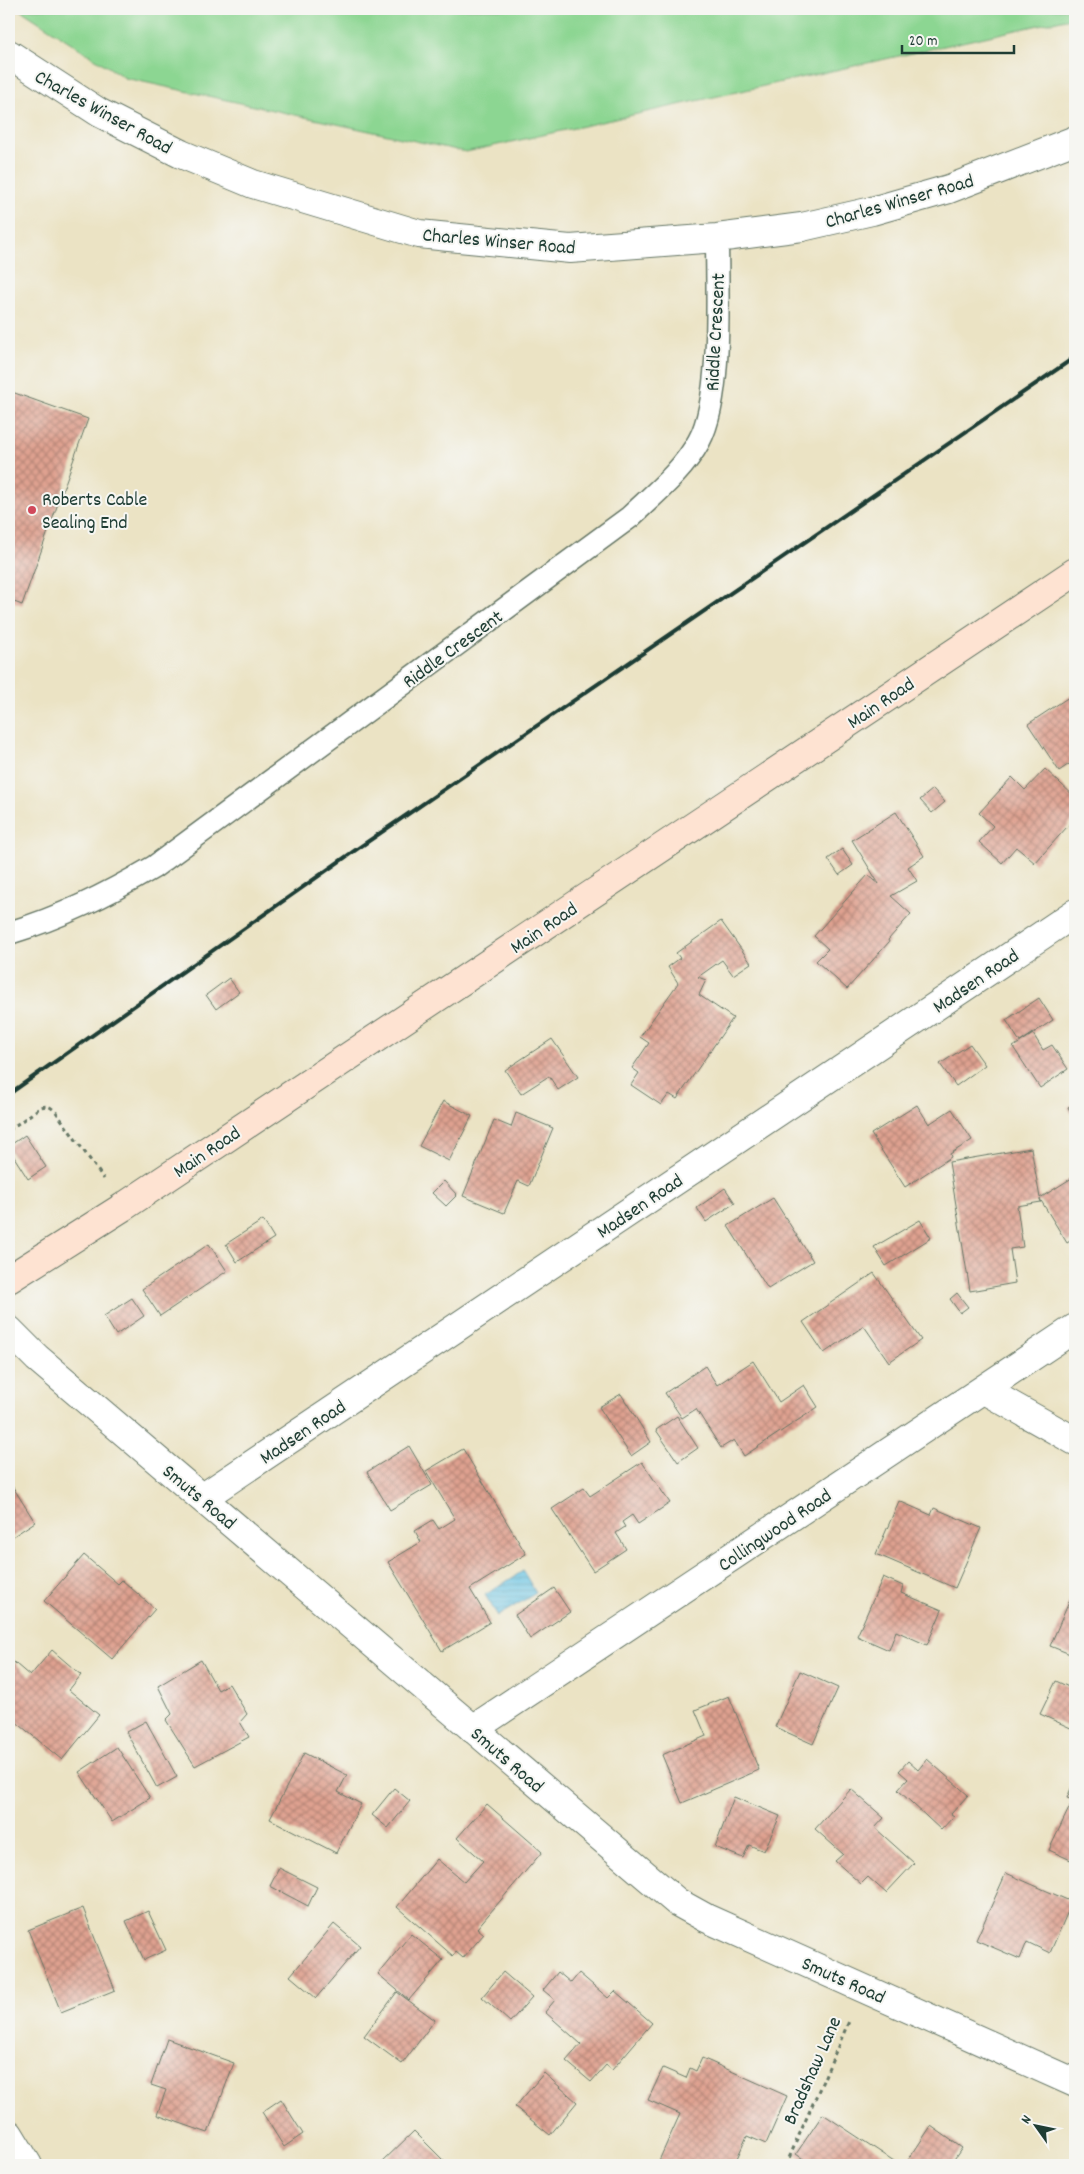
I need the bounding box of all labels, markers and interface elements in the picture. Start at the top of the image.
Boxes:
scale bar [902,22,1014,54]
text: 20 m [909,31,937,53]
street label: Charles Winser Road [29,64,176,163]
street label: Charles Winser Road [822,168,977,237]
street label: Charles Winser Road [421,222,576,264]
street label: Riddle Crescent [700,272,734,392]
place label: Roberts Cable Sealing End [42,487,148,538]
marker: Roberts Cable Sealing End [26,504,38,516]
street label: Riddle Crescent [398,604,510,697]
street label: Main Road [842,672,921,737]
street label: Main Road [505,897,584,962]
street label: Madsen Road [928,943,1026,1022]
street label: Main Road [168,1121,247,1186]
street label: Madsen Road [592,1168,690,1247]
street label: Madsen Road [255,1394,353,1473]
street label: Smuts Road [155,1459,241,1538]
street label: Collingwood Road [713,1483,838,1580]
street label: Smuts Road [463,1722,549,1801]
street label: Smuts Road [796,1951,889,2013]
street label: Bradshaw Lane [777,2013,850,2130]
north arrow [1012,2102,1062,2152]
text: N [1017,2112,1037,2128]

